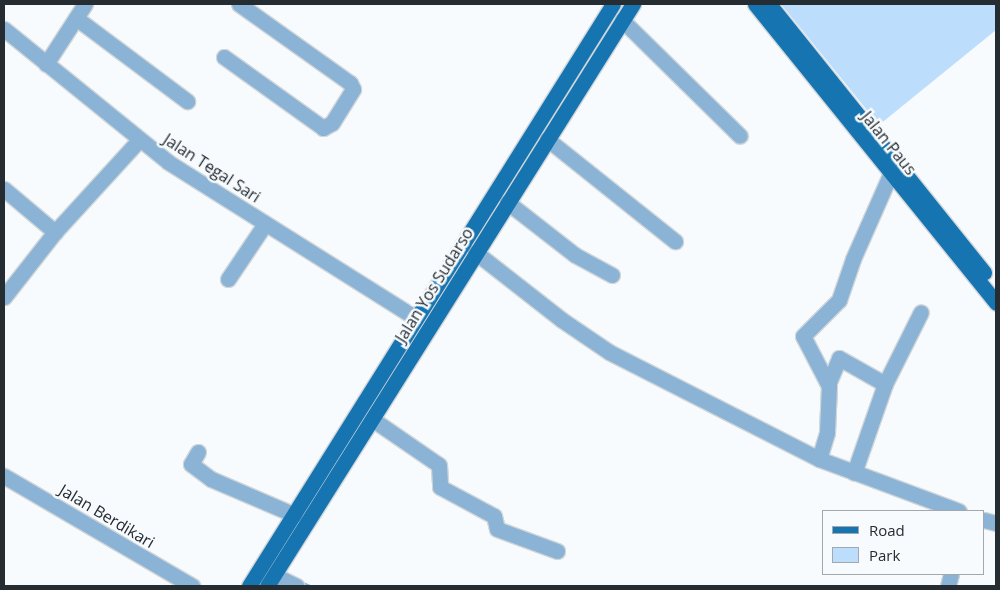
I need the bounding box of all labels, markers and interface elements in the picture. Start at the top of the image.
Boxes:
street label: Jalan Paus [858,107,920,179]
street label: Jalan Tegal Sari [160,129,264,207]
street label: Jalan Yos Sudarso [391,224,477,346]
street label: Jalan Berdikari [56,480,158,552]
legend [822,510,985,575]
text: Road [869,520,905,540]
text: Park [869,545,900,565]

